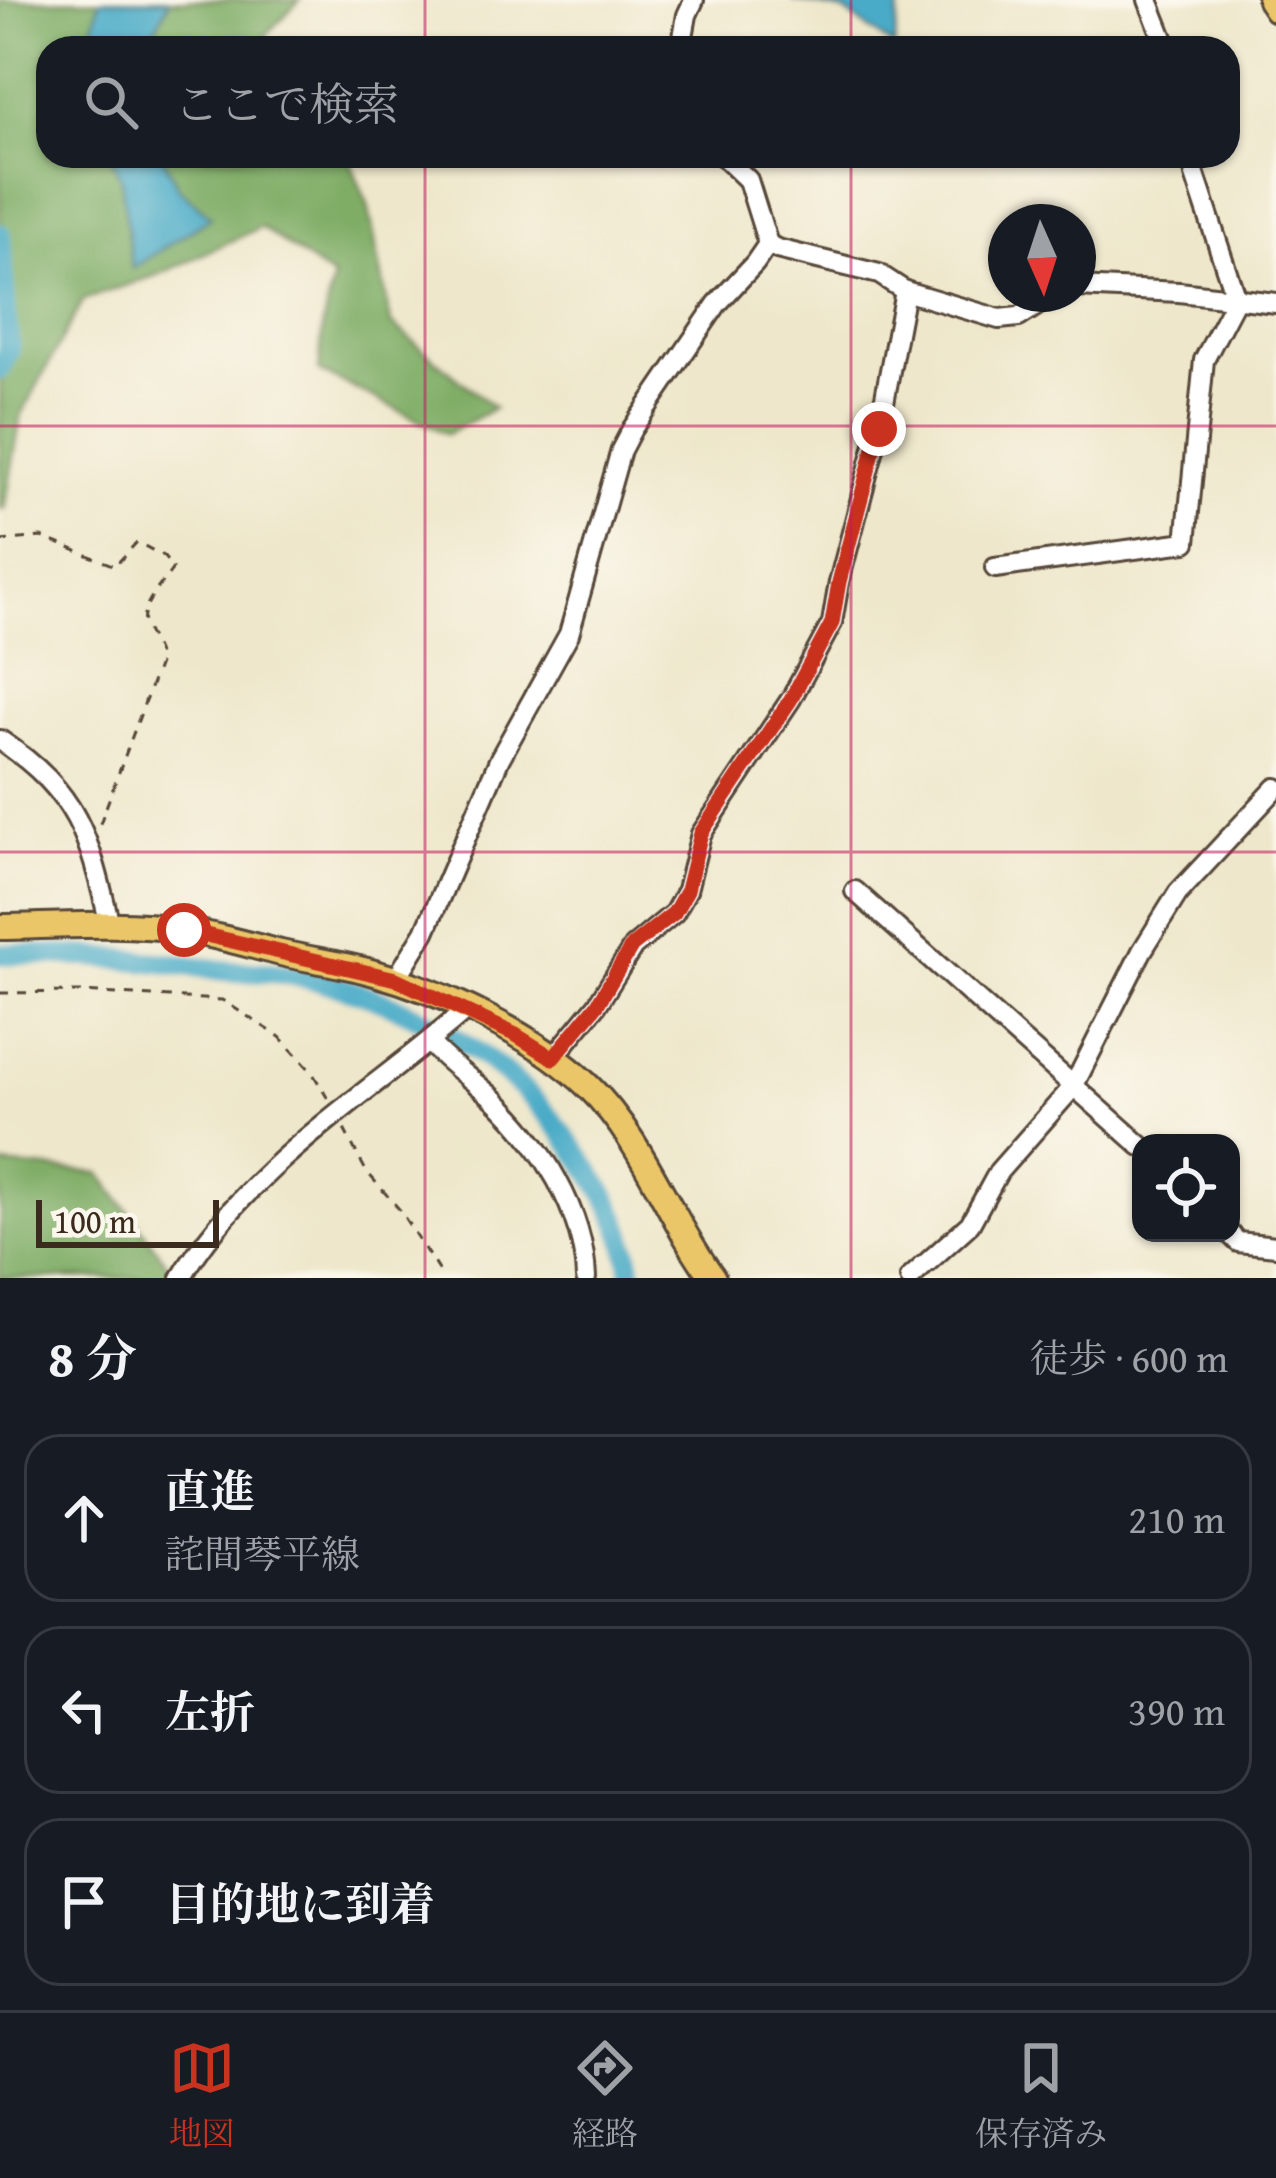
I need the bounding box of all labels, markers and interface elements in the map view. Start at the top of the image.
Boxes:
search box [36,36,1240,168]
icon: search [78,69,144,135]
text: ここで検索 [174,71,399,136]
north arrow [988,204,1096,312]
route end [852,402,906,456]
route start [157,903,211,957]
map controls [1132,1134,1240,1242]
button: locate [1132,1134,1240,1242]
scale bar [36,1194,219,1247]
text: 100 m [54,1197,136,1245]
text: 8 分 [48,1320,137,1395]
text: 徒歩 · 600 m [1030,1329,1228,1386]
text: 直進 [165,1458,255,1523]
icon: ahead [51,1485,117,1551]
text: 210 m [1128,1490,1225,1547]
text: 詫間琴平線 [165,1525,360,1582]
icon: left [51,1677,117,1743]
text: 左折 [165,1679,255,1744]
text: 390 m [1128,1682,1225,1739]
icon: arrive [51,1869,117,1935]
text: 目的地に到着 [165,1871,435,1936]
tab: 地図 [169,2035,235,2157]
tab: 経路 [572,2035,638,2157]
tab: 保存済み [975,2035,1107,2157]

